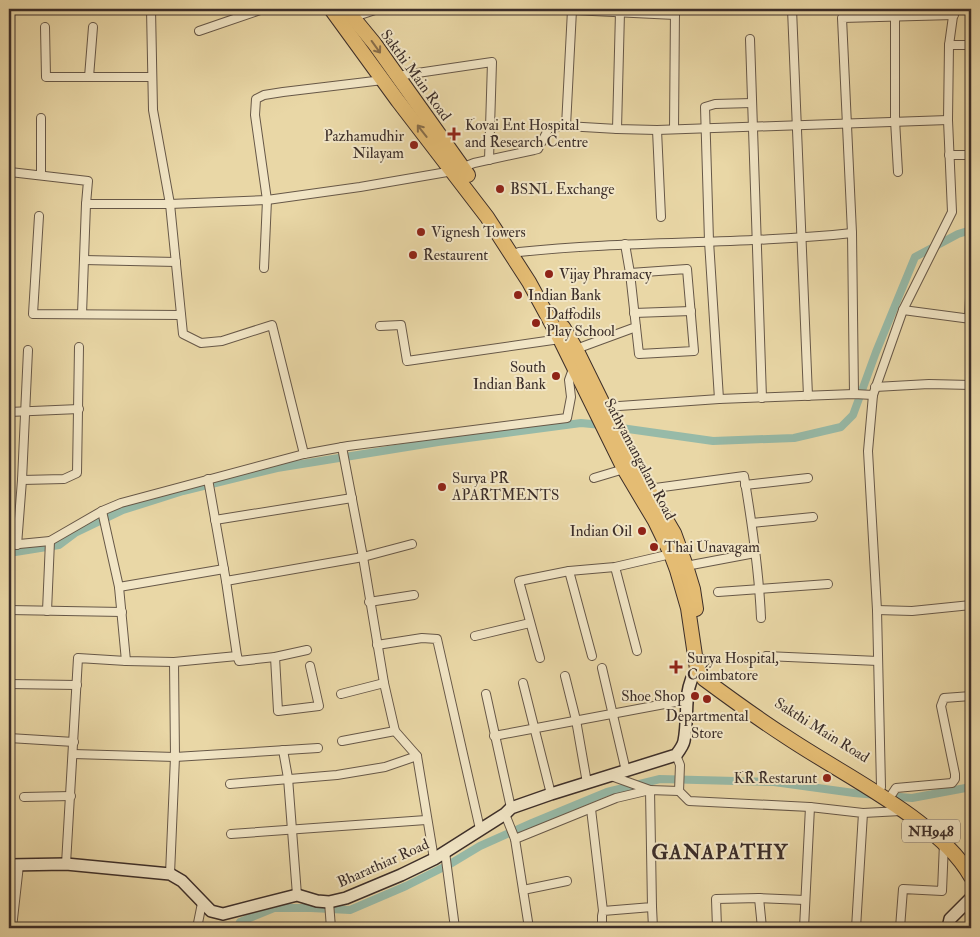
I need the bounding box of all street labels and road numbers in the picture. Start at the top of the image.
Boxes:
street label: Sakthi Main Road [376,26,455,125]
street label: Sathyamangalam Road [599,395,680,524]
street label: Sakthi Main Road [771,694,873,767]
road number: NH948 [902,819,960,842]
street label: Bharathiar Road [334,834,433,892]

